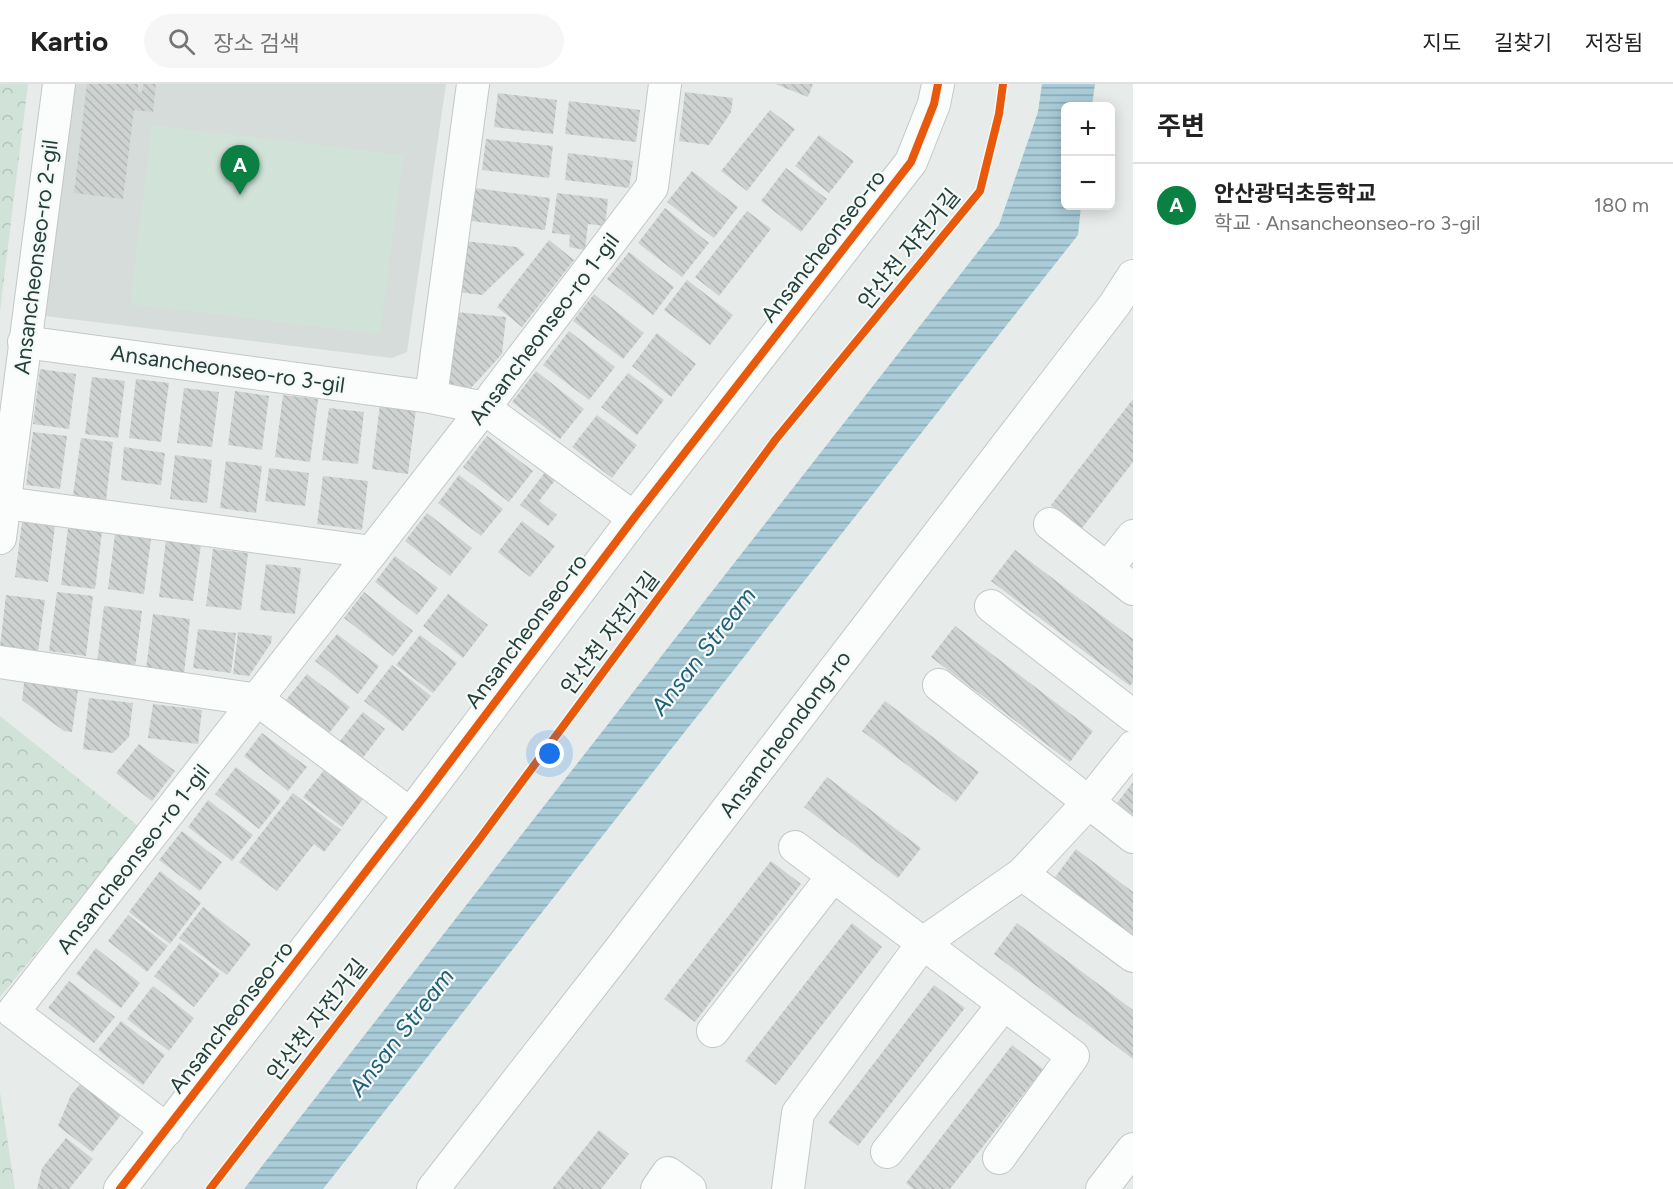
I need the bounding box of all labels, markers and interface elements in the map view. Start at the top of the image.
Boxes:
search box [144,14,564,68]
text: Kartio [30,24,108,58]
icon: search [165,25,198,58]
text: 장소 검색 [213,30,300,57]
text: 지도 [1422,30,1461,55]
text: 길찾기 [1494,30,1552,55]
text: 저장됨 [1585,30,1643,55]
map controls [1061,102,1115,210]
button: + [1061,102,1115,156]
text: 주변 [1157,110,1205,142]
street label: Ansancheonseo-ro 2-gil [8,138,64,376]
pin: A [220,146,260,195]
button: − [1061,156,1115,210]
street label: Ansancheonseo-ro [755,164,891,328]
text: 안산광덕초등학교 [1214,180,1376,207]
street label: 안산천 자전거길 [852,183,966,315]
text: A [1169,193,1184,217]
text: 180 m [1594,193,1649,217]
text: 학교 · Ansancheonseo-ro 3-gil [1214,211,1480,235]
street label: Ansancheonseo-ro 1-gil [463,228,625,430]
street label: Ansancheonseo-ro 3-gil [109,339,347,399]
street label: Ansancheonseo-ro [459,548,593,714]
street label: 안산천 자전거길 [555,566,665,700]
water label: Ansan Stream [643,581,762,721]
street label: Ansancheondong-ro [713,645,857,823]
your location [535,739,564,768]
street label: Ansancheonseo-ro 1-gil [51,759,215,959]
street label: Ansancheonseo-ro [163,935,299,1099]
street label: 안산천 자전거길 [261,954,373,1086]
water label: Ansan Stream [341,962,460,1102]

